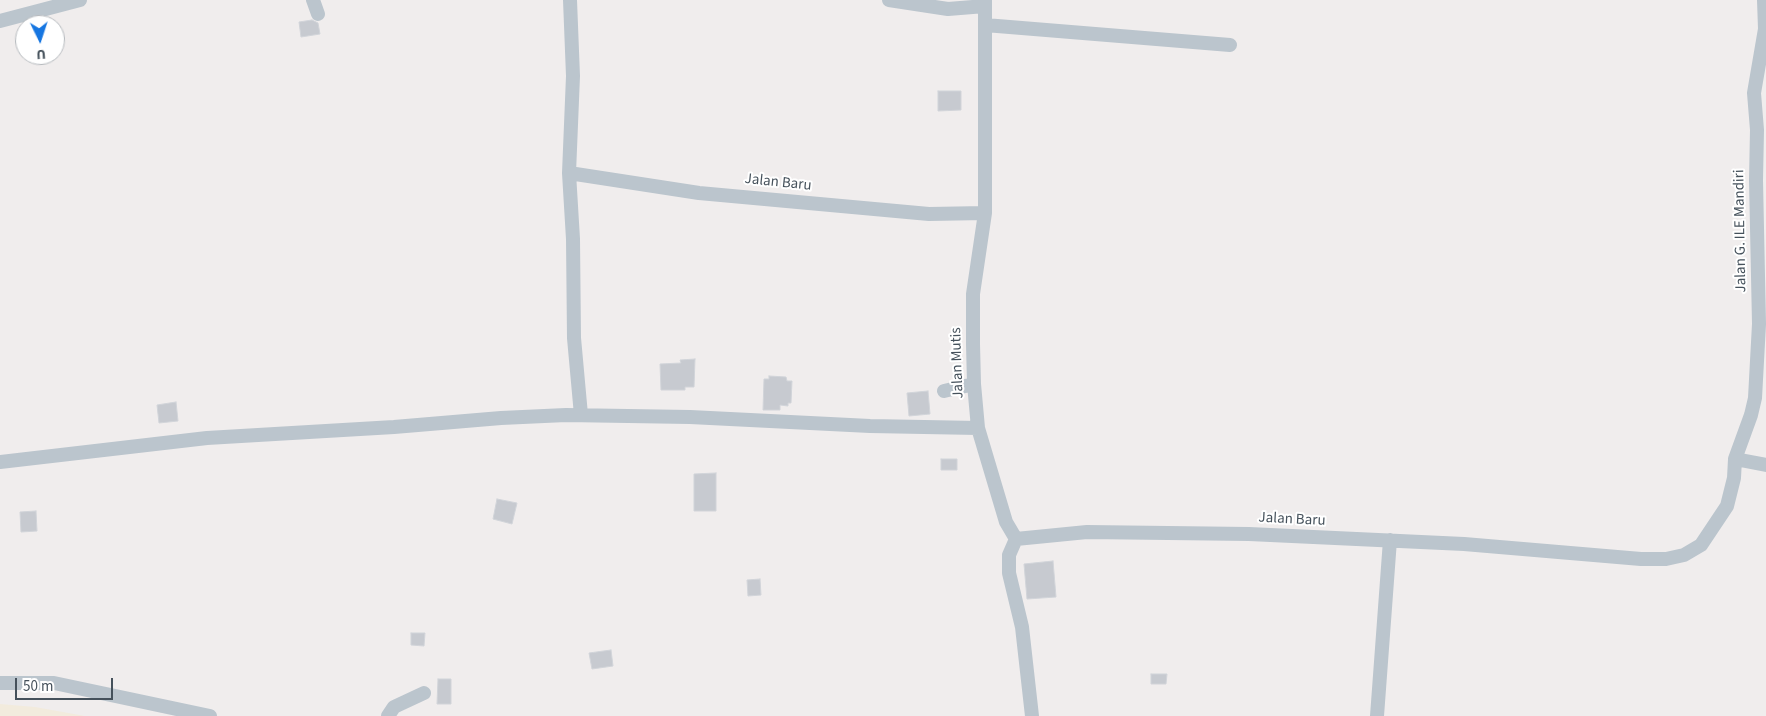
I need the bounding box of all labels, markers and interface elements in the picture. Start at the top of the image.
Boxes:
north arrow [15,15,65,65]
text: U [36,44,46,64]
street label: Jalan G. ILE Mandiri [1731,169,1751,293]
street label: Jalan Baru [744,171,812,195]
street label: Jalan Mutis [948,327,968,399]
street label: Jalan Baru [1258,509,1326,531]
scale bar [18,668,115,700]
text: 50 m [23,676,53,697]

